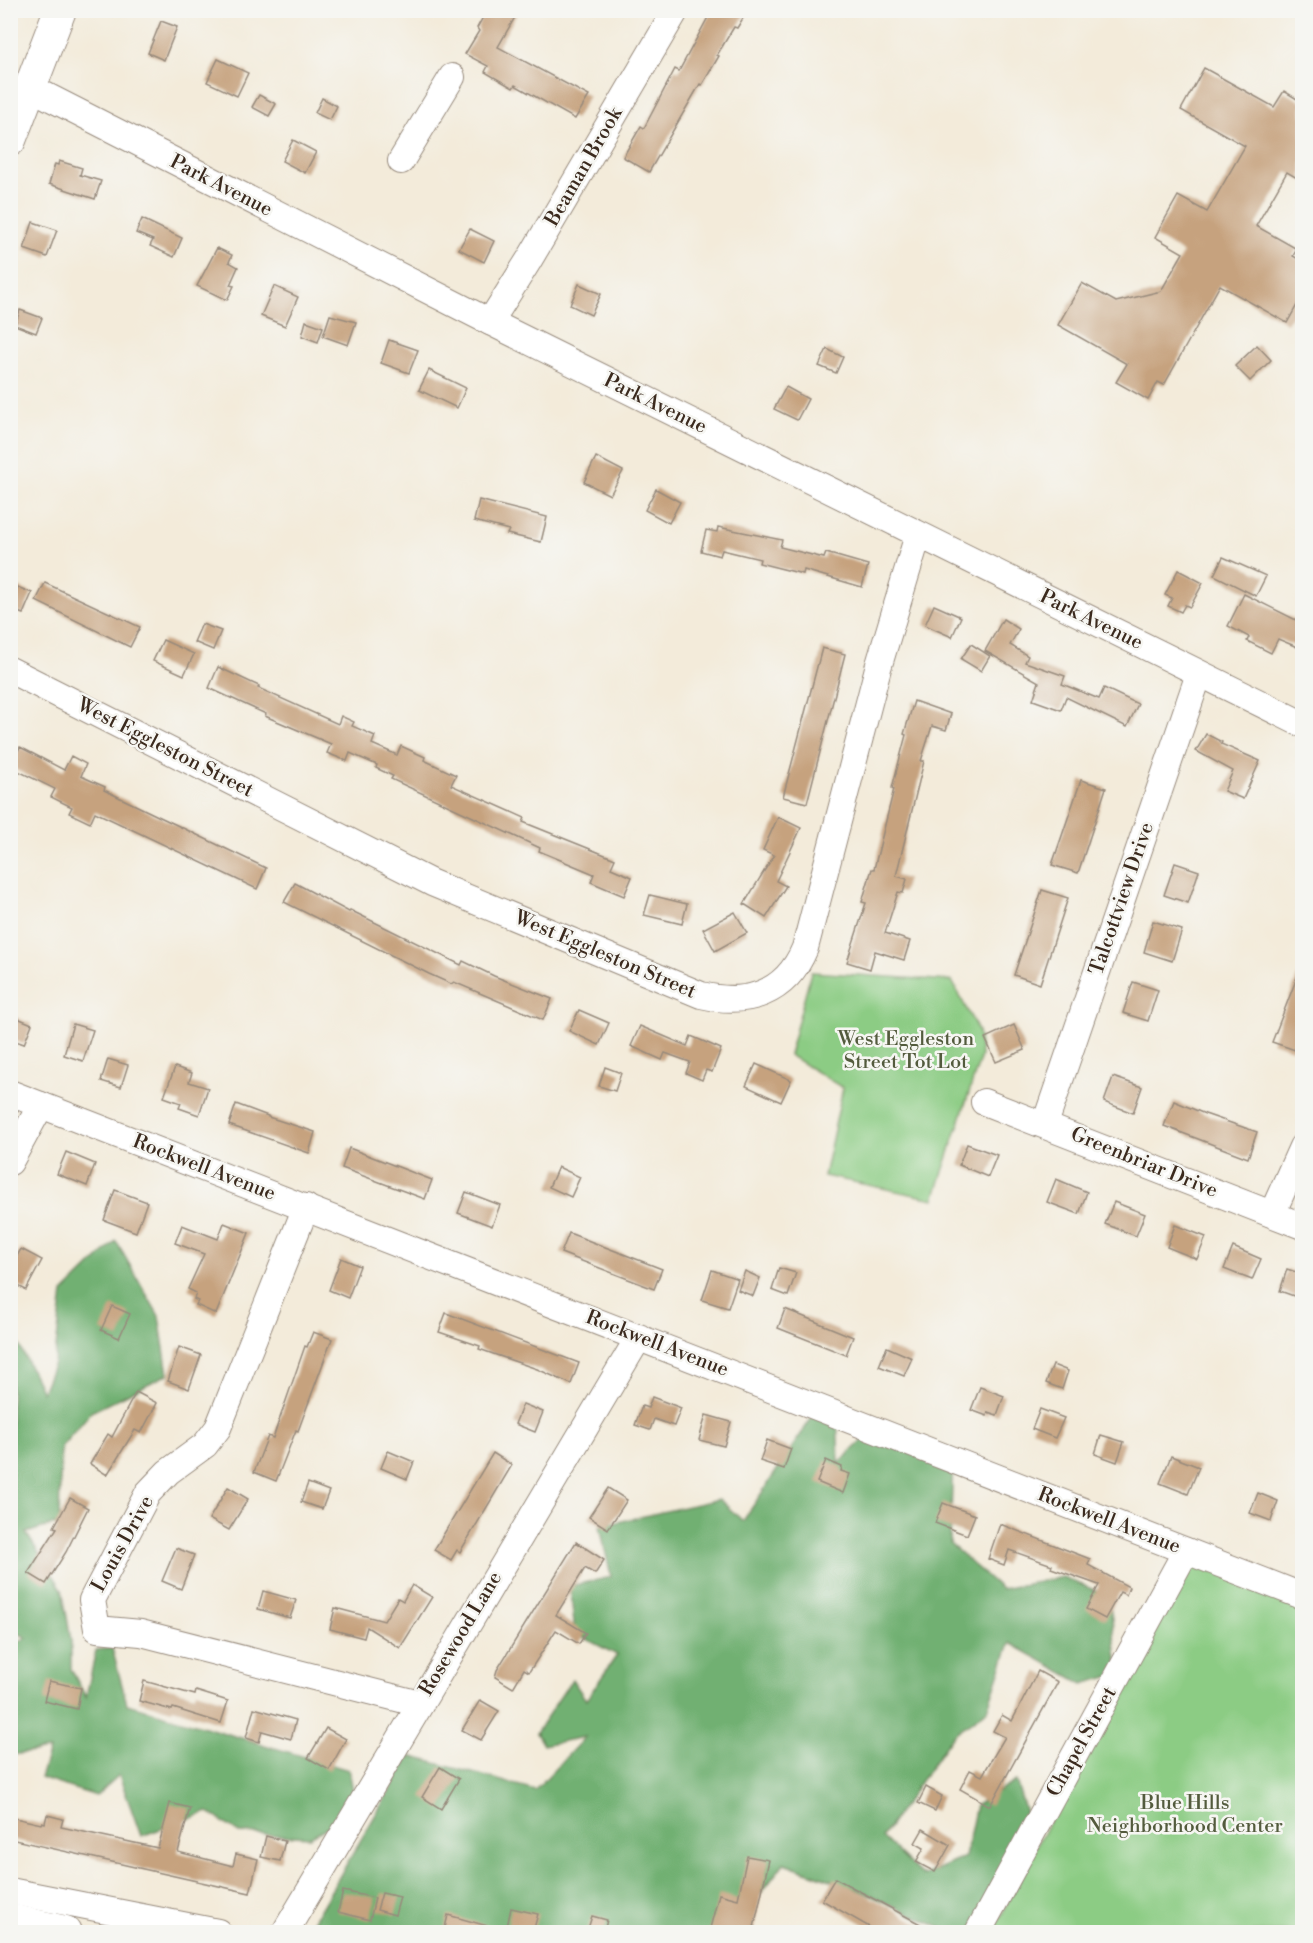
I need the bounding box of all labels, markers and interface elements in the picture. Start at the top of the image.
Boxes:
street label: Beaman Brook [539,102,629,232]
street label: Park Avenue [166,150,276,222]
street label: Park Avenue [599,368,711,440]
street label: Park Avenue [1035,584,1147,656]
street label: West Eggleston Street [72,692,258,803]
street label: Talcottview Drive [1084,819,1160,979]
street label: West Eggleston Street [509,905,700,1005]
park label: West Eggleston Street Tot Lot [837,1027,974,1075]
street label: Greenbriar Drive [1067,1122,1221,1204]
street label: Rockwell Avenue [129,1129,279,1207]
street label: Rockwell Avenue [582,1305,732,1383]
street label: Rockwell Avenue [1034,1482,1184,1560]
street label: Louis Drive [86,1491,160,1597]
street label: Rosewood Lane [414,1567,508,1701]
street label: Chapel Street [1042,1683,1122,1801]
park label: Blue Hills Neighborhood Center [1087,1791,1283,1839]

